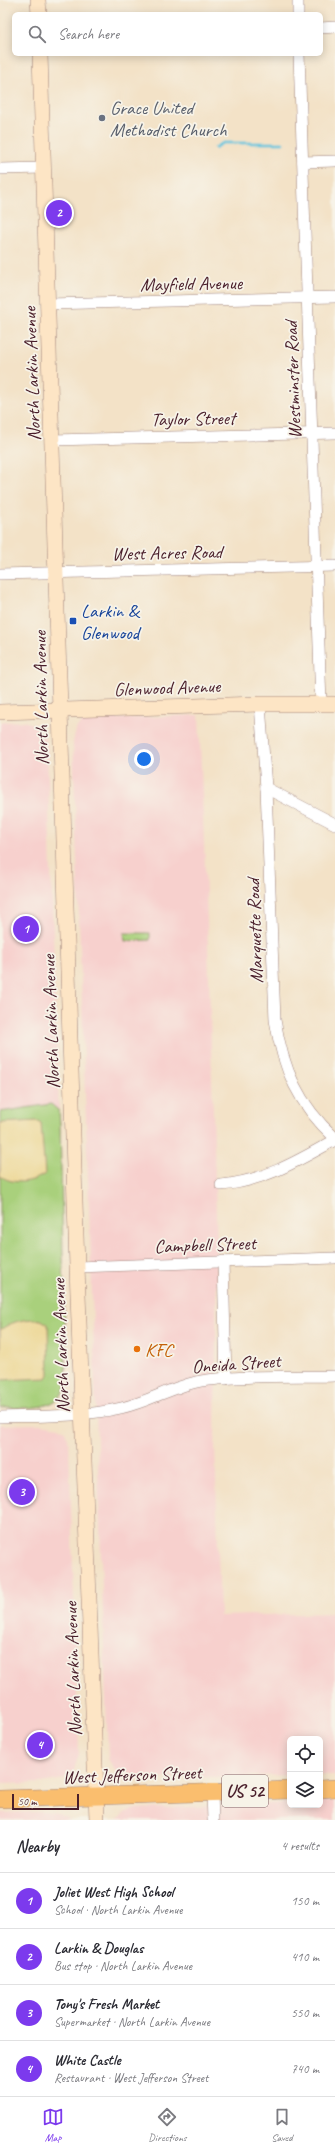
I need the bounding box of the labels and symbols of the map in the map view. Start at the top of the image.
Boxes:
place label: Grace United Methodist Church [110,96,227,142]
marker: Grace United Methodist Church [97,113,107,123]
pin: 2 [46,198,72,228]
street label: Mayfield Avenue [140,271,244,297]
street label: North Larkin Avenue [18,305,46,441]
street label: Westminster Road [279,317,307,439]
street label: Taylor Street [151,406,238,432]
street label: West Acres Road [112,540,225,566]
place label: Larkin & Glenwood [81,599,143,645]
marker: Larkin & Glenwood [68,616,78,626]
street label: North Larkin Avenue [28,629,54,765]
street label: Glenwood Avenue [113,674,222,702]
your location [134,749,154,769]
street label: Marquette Road [241,875,269,984]
pin: 1 [13,914,39,944]
street label: North Larkin Avenue [37,953,65,1089]
street label: Campbell Street [154,1231,258,1259]
street label: North Larkin Avenue [47,1277,75,1413]
place label: KFC [145,1338,176,1362]
marker: KFC [132,1344,142,1354]
street label: Oneida Street [191,1349,283,1379]
pin: 3 [9,1477,35,1507]
street label: North Larkin Avenue [59,1600,87,1736]
pin: 4 [27,1730,53,1760]
street label: West Jefferson Street [62,1761,204,1789]
road number: US 52 [222,1775,268,1807]
scale bar [12,1792,79,1811]

